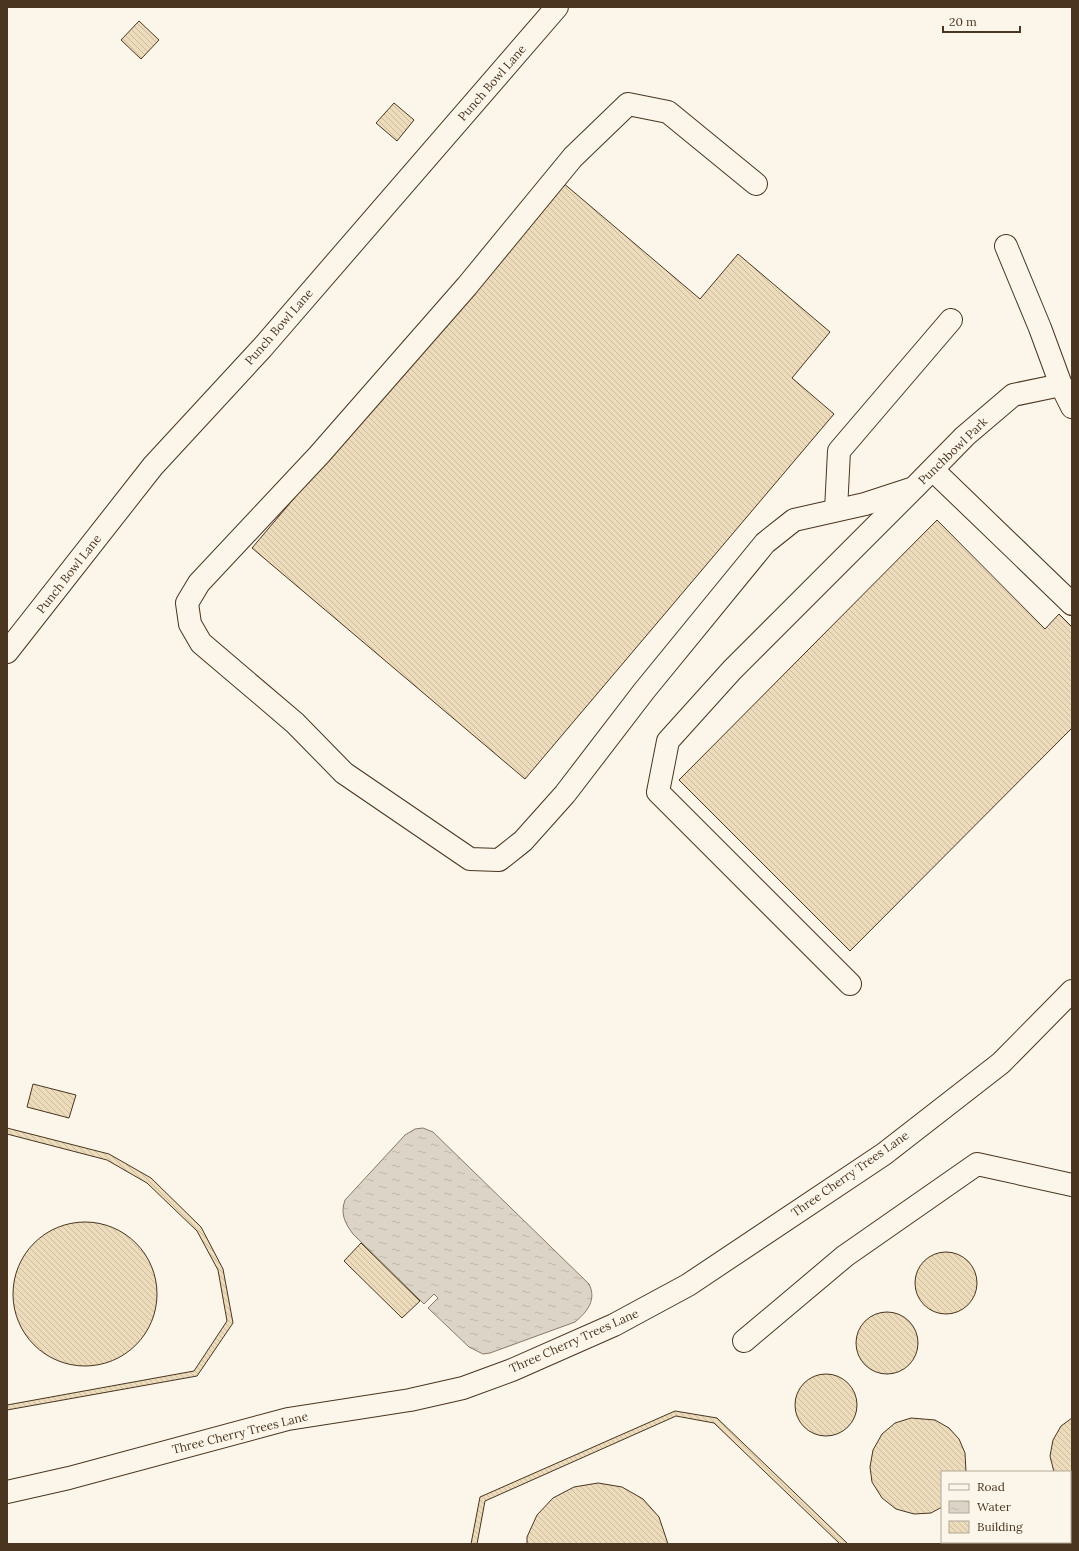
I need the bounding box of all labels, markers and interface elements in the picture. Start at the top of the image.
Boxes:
scale bar [943,8,1020,34]
text: 20 m [949,14,977,29]
street label: Punch Bowl Lane [454,41,529,124]
street label: Punch Bowl Lane [241,285,316,368]
street label: Punchbowl Park [915,414,991,487]
street label: Punch Bowl Lane [33,531,104,616]
street label: Three Cherry Trees Lane [788,1127,912,1220]
street label: Three Cherry Trees Lane [507,1305,641,1376]
street label: Three Cherry Trees Lane [170,1408,310,1457]
legend [941,1471,1071,1543]
text: Road [977,1479,1005,1494]
text: Water [977,1499,1012,1514]
text: Building [977,1519,1023,1534]

